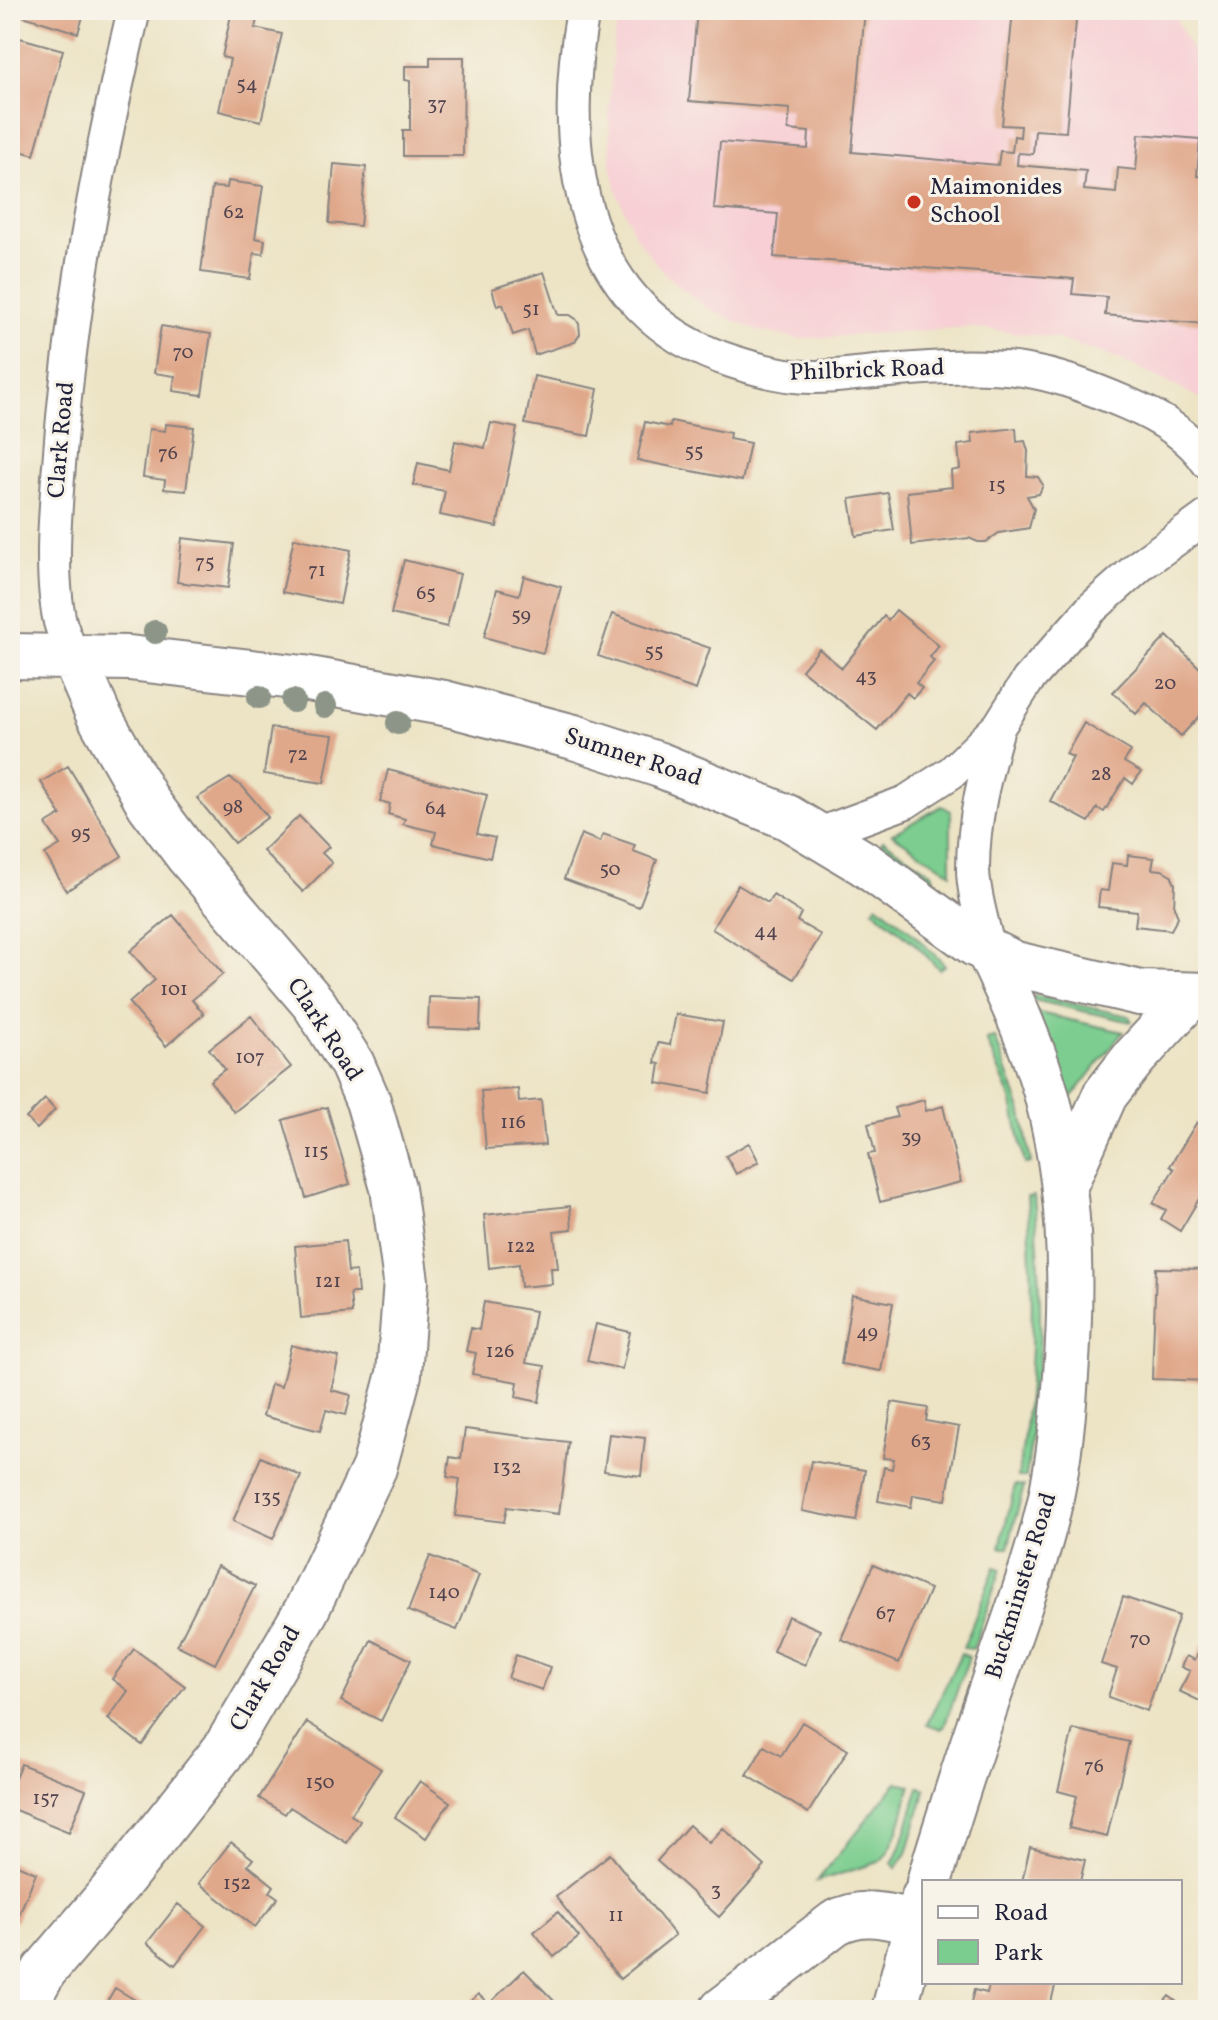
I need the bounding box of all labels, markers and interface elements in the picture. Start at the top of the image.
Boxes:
house number: 54 [236,71,258,99]
house number: 37 [427,91,447,119]
place label: Maimonides School [930,171,1062,233]
marker: Maimonides School [905,193,923,211]
house number: 62 [224,199,244,227]
house number: 51 [522,296,540,324]
house number: 70 [173,339,193,367]
street label: Philbrick Road [789,351,945,391]
street label: Clark Road [40,380,84,500]
house number: 55 [684,438,704,466]
house number: 76 [158,440,178,468]
house number: 15 [988,472,1006,500]
house number: 75 [195,549,215,577]
house number: 71 [308,557,326,585]
house number: 65 [416,580,436,608]
house number: 59 [511,602,531,630]
house number: 55 [644,638,664,666]
house number: 43 [855,663,877,691]
house number: 20 [1154,670,1176,698]
street label: Sumner Road [560,720,706,796]
house number: 72 [288,741,308,769]
house number: 28 [1091,761,1111,789]
house number: 98 [223,794,243,822]
house number: 64 [425,795,447,823]
house number: 95 [71,820,91,848]
house number: 50 [599,856,621,884]
house number: 44 [754,918,778,946]
street label: Clark Road [278,972,370,1088]
house number: 101 [160,976,188,1004]
house number: 107 [235,1044,265,1072]
house number: 116 [500,1109,526,1137]
house number: 39 [901,1124,921,1152]
house number: 115 [303,1138,329,1166]
house number: 122 [506,1233,536,1261]
house number: 121 [315,1268,341,1296]
house number: 49 [856,1319,878,1347]
house number: 126 [486,1338,514,1366]
house number: 63 [911,1428,931,1456]
house number: 132 [493,1454,521,1482]
house number: 135 [253,1484,281,1512]
street label: Buckminster Road [977,1489,1067,1683]
house number: 140 [428,1579,460,1607]
house number: 67 [876,1600,896,1628]
street label: Clark Road [222,1620,310,1738]
house number: 70 [1130,1626,1150,1654]
house number: 76 [1084,1753,1104,1781]
house number: 150 [306,1769,335,1797]
house number: 157 [32,1785,60,1813]
house number: 152 [223,1870,251,1898]
house number: 3 [711,1877,721,1905]
legend [922,1880,1182,1984]
text: Road [994,1897,1048,1931]
house number: 11 [608,1902,624,1930]
text: Park [994,1937,1043,1971]

